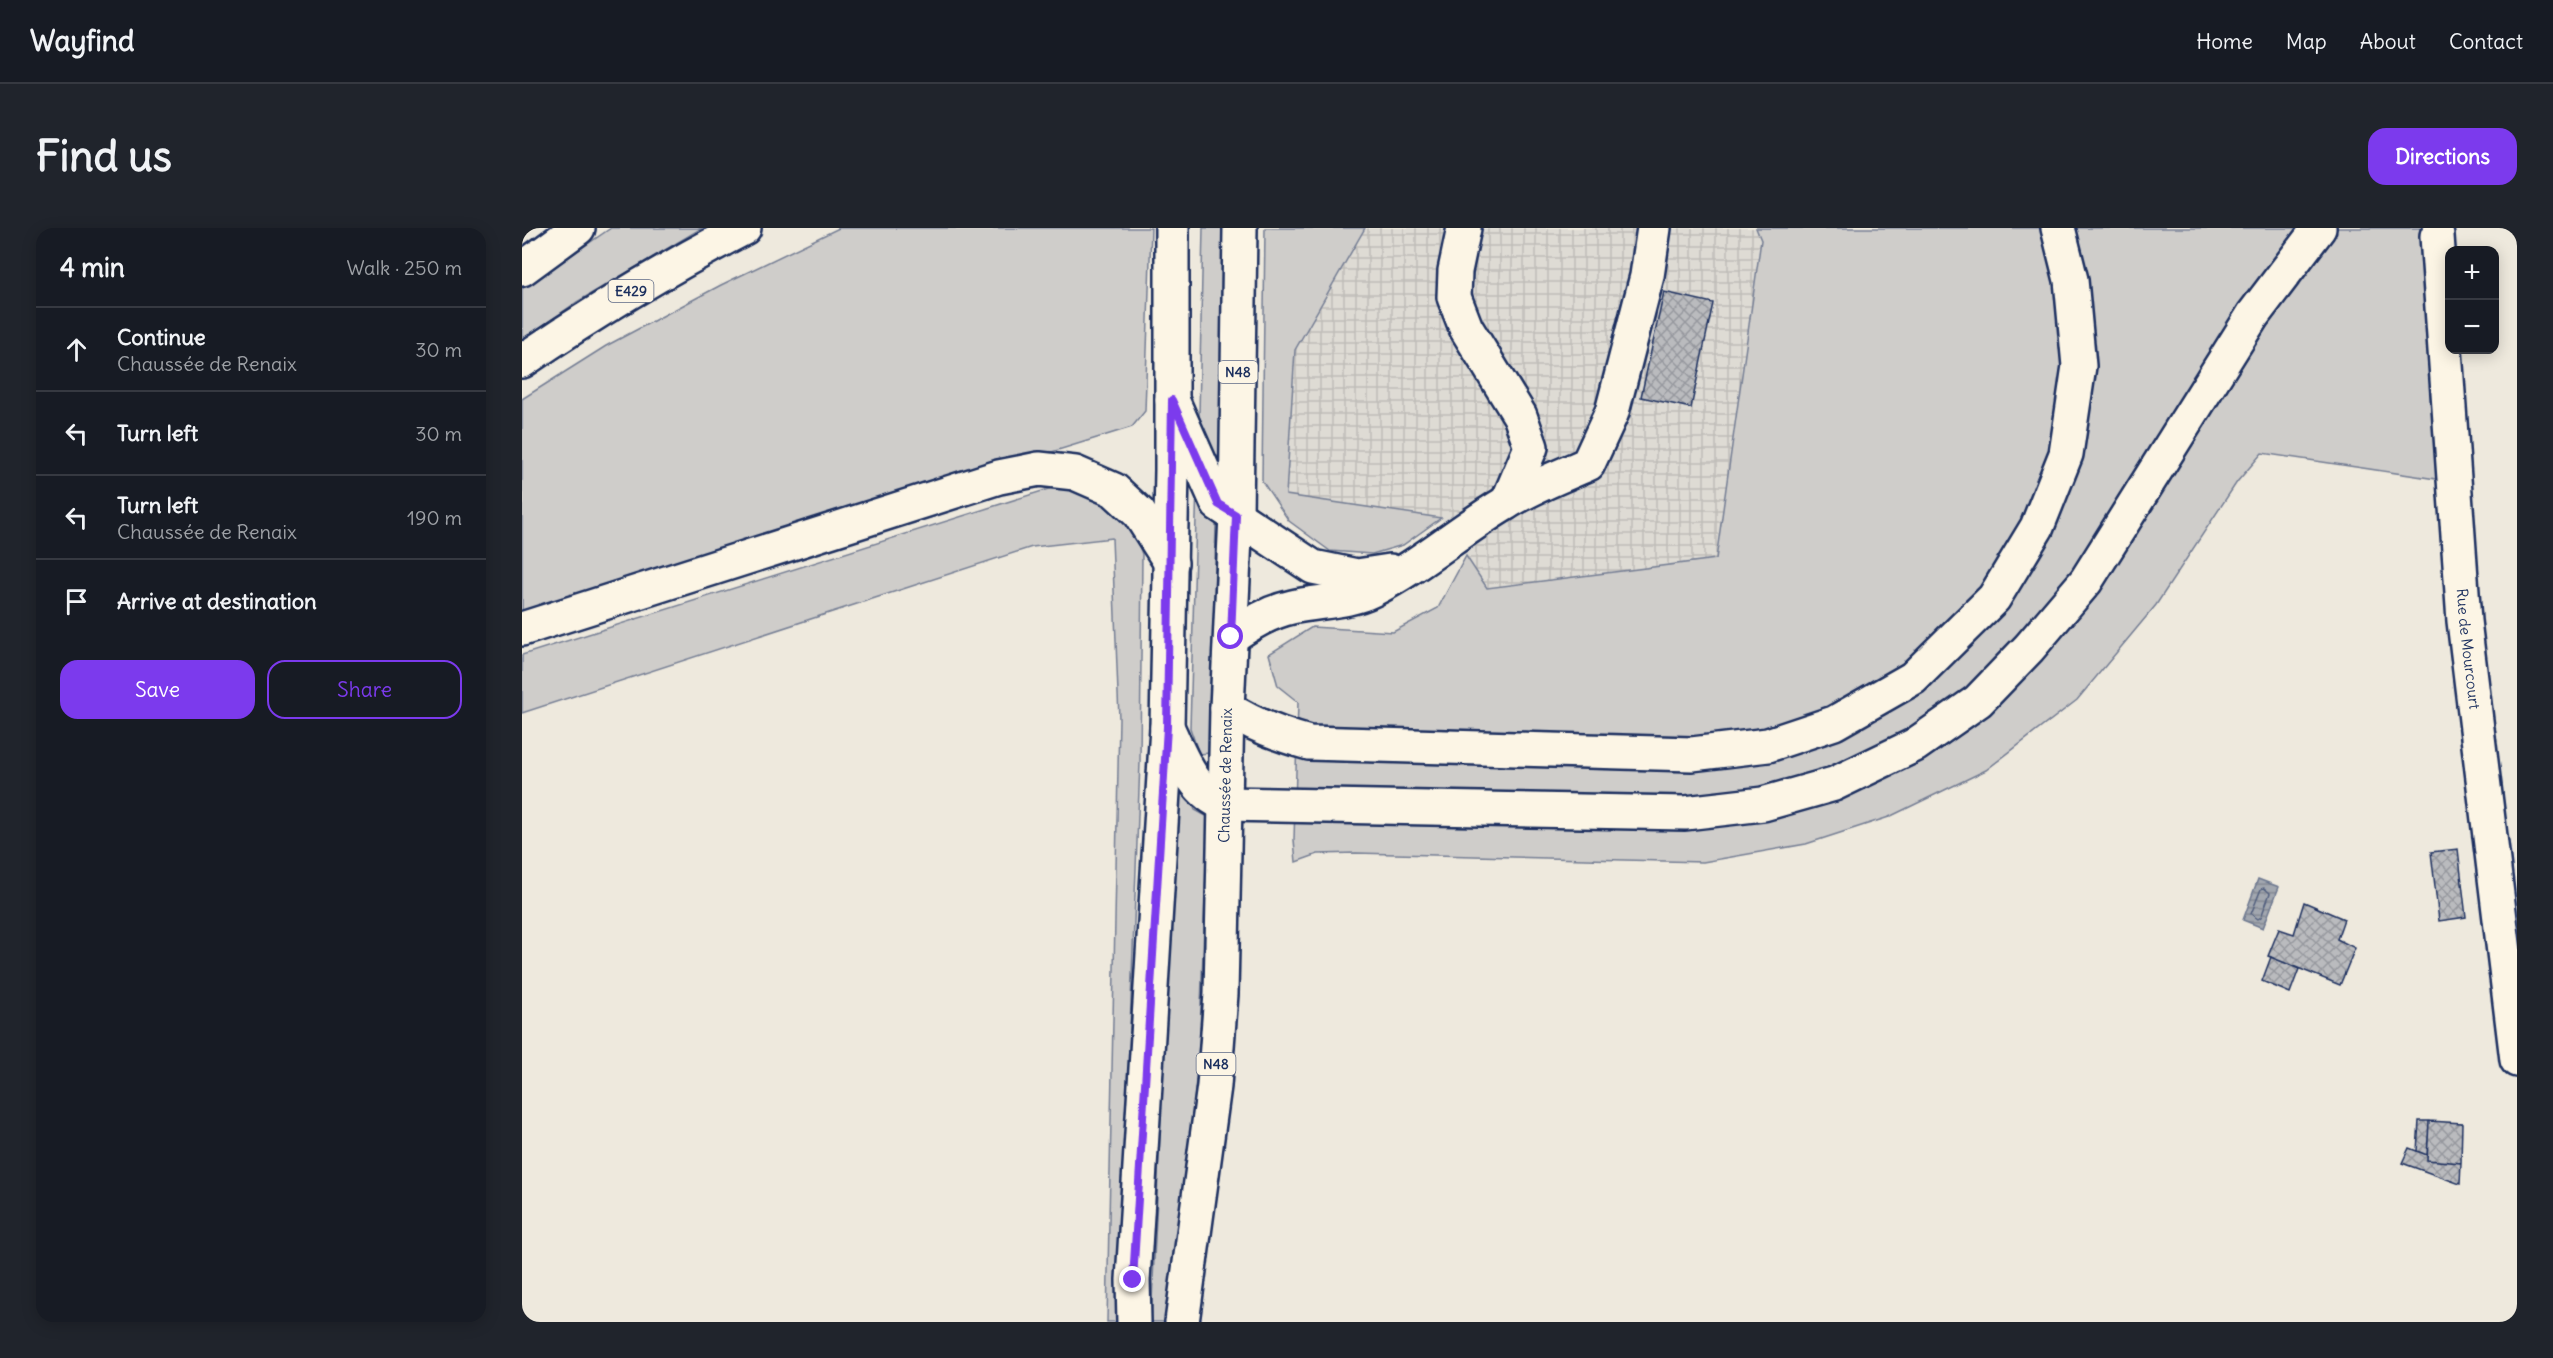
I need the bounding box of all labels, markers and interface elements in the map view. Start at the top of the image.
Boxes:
text: Wayfind [30,23,134,59]
text: Home [2196,28,2253,55]
text: Map [2286,28,2327,55]
text: About [2360,28,2416,55]
text: Contact [2449,28,2523,55]
button: Directions [2368,128,2517,185]
text: Find us [36,130,172,182]
map controls [2445,246,2499,354]
button: + [2445,246,2499,300]
text: 4 min [60,251,125,284]
text: Walk · 250 m [347,255,462,280]
road number: E429 [608,280,654,302]
button: − [2445,300,2499,354]
text: Continue [117,323,206,351]
icon: ahead [60,333,93,366]
text: 30 m [415,337,462,362]
text: Chaussée de Renaix [117,351,297,376]
road number: N48 [1218,361,1258,383]
icon: left [60,417,93,450]
text: Turn left [117,419,198,447]
text: 30 m [415,421,462,446]
text: Turn left [117,491,198,519]
icon: left [60,501,93,534]
text: 190 m [407,505,462,530]
text: Chaussée de Renaix [117,519,297,544]
icon: arrive [60,585,93,618]
text: Arrive at destination [117,587,317,615]
street label: Rue de Mourcourt [2453,588,2485,710]
route start [1217,623,1243,649]
button: Save [60,660,255,719]
button: Share [267,660,462,719]
street label: Chaussée de Renaix [1214,707,1236,843]
road number: N48 [1196,1053,1236,1075]
route end [1119,1266,1145,1292]

